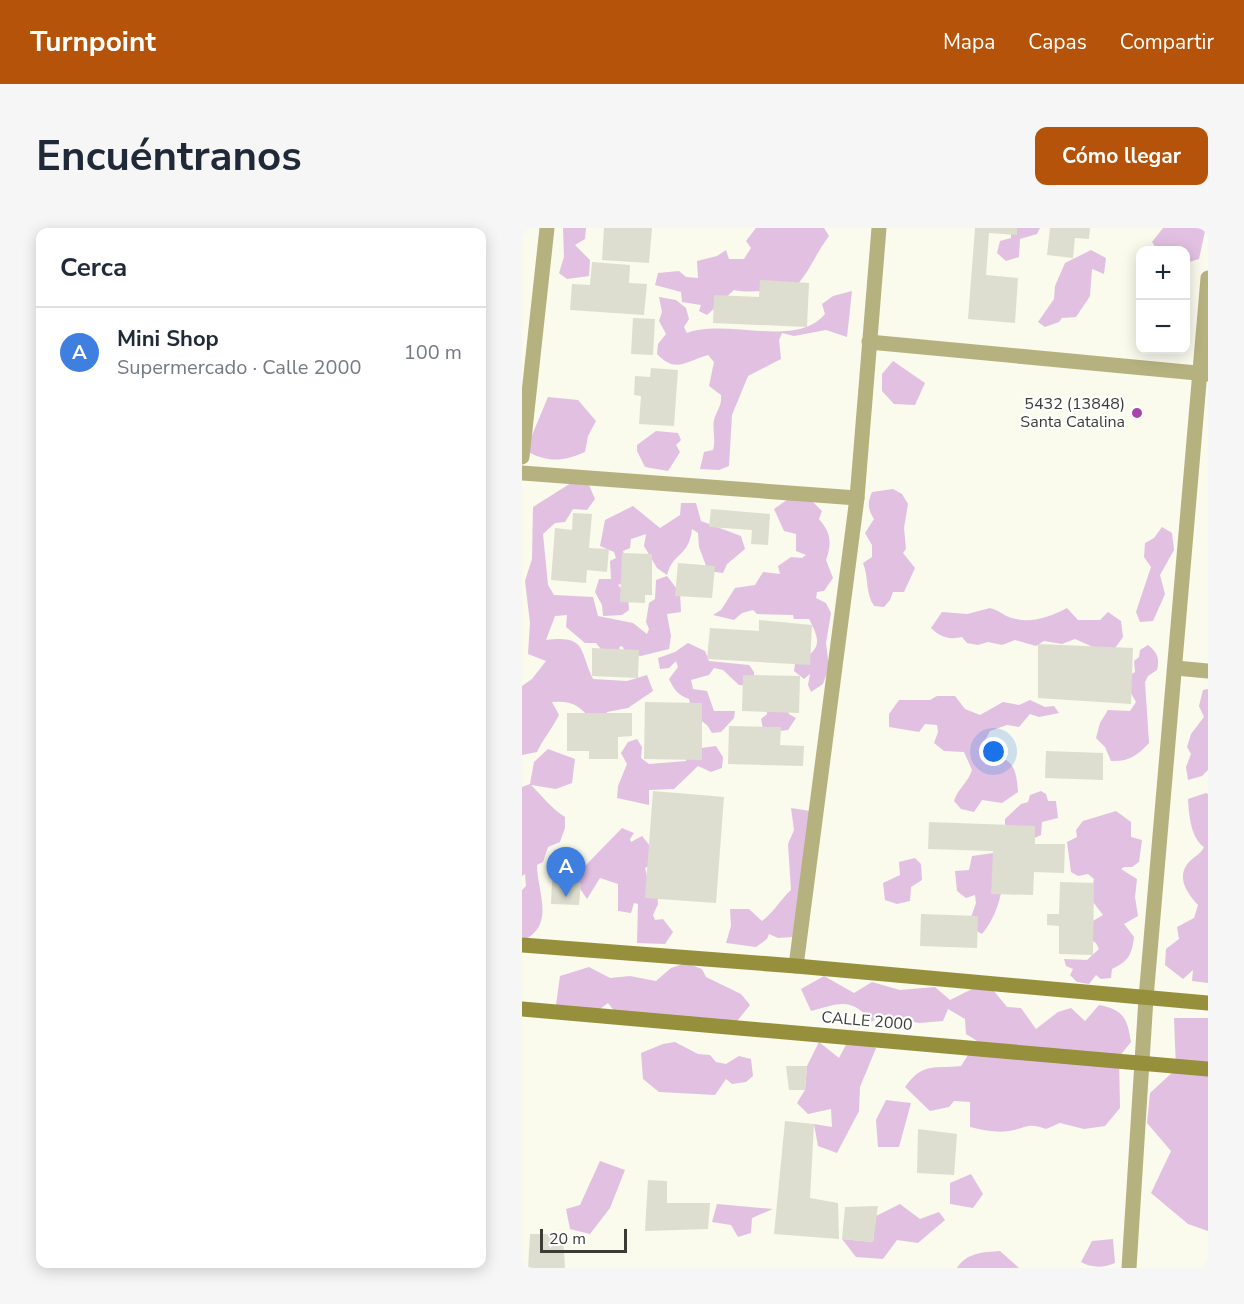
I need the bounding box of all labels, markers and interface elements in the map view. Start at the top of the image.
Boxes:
text: Turnpoint [30,23,156,61]
text: Mapa [943,28,995,56]
text: Capas [1028,28,1087,56]
text: Compartir [1120,28,1214,56]
button: Cómo llegar [1035,127,1208,185]
text: Encuéntranos [36,128,302,185]
map controls [1136,246,1190,354]
button: + [1136,246,1190,300]
text: Cerca [60,250,127,285]
button: − [1136,300,1190,354]
text: Mini Shop [117,324,219,354]
text: A [72,339,87,366]
text: 100 m [404,339,462,366]
text: Supermercado · Calle 2000 [117,354,361,381]
place label: 5432 (13848) Santa Catalina [1020,393,1125,433]
marker: 5432 (13848) Santa Catalina [1130,406,1144,420]
your location [979,737,1008,766]
pin: A [546,848,585,897]
street label: CALLE 2000 [821,1006,913,1036]
scale bar [540,1226,627,1254]
text: 20 m [549,1228,586,1250]

